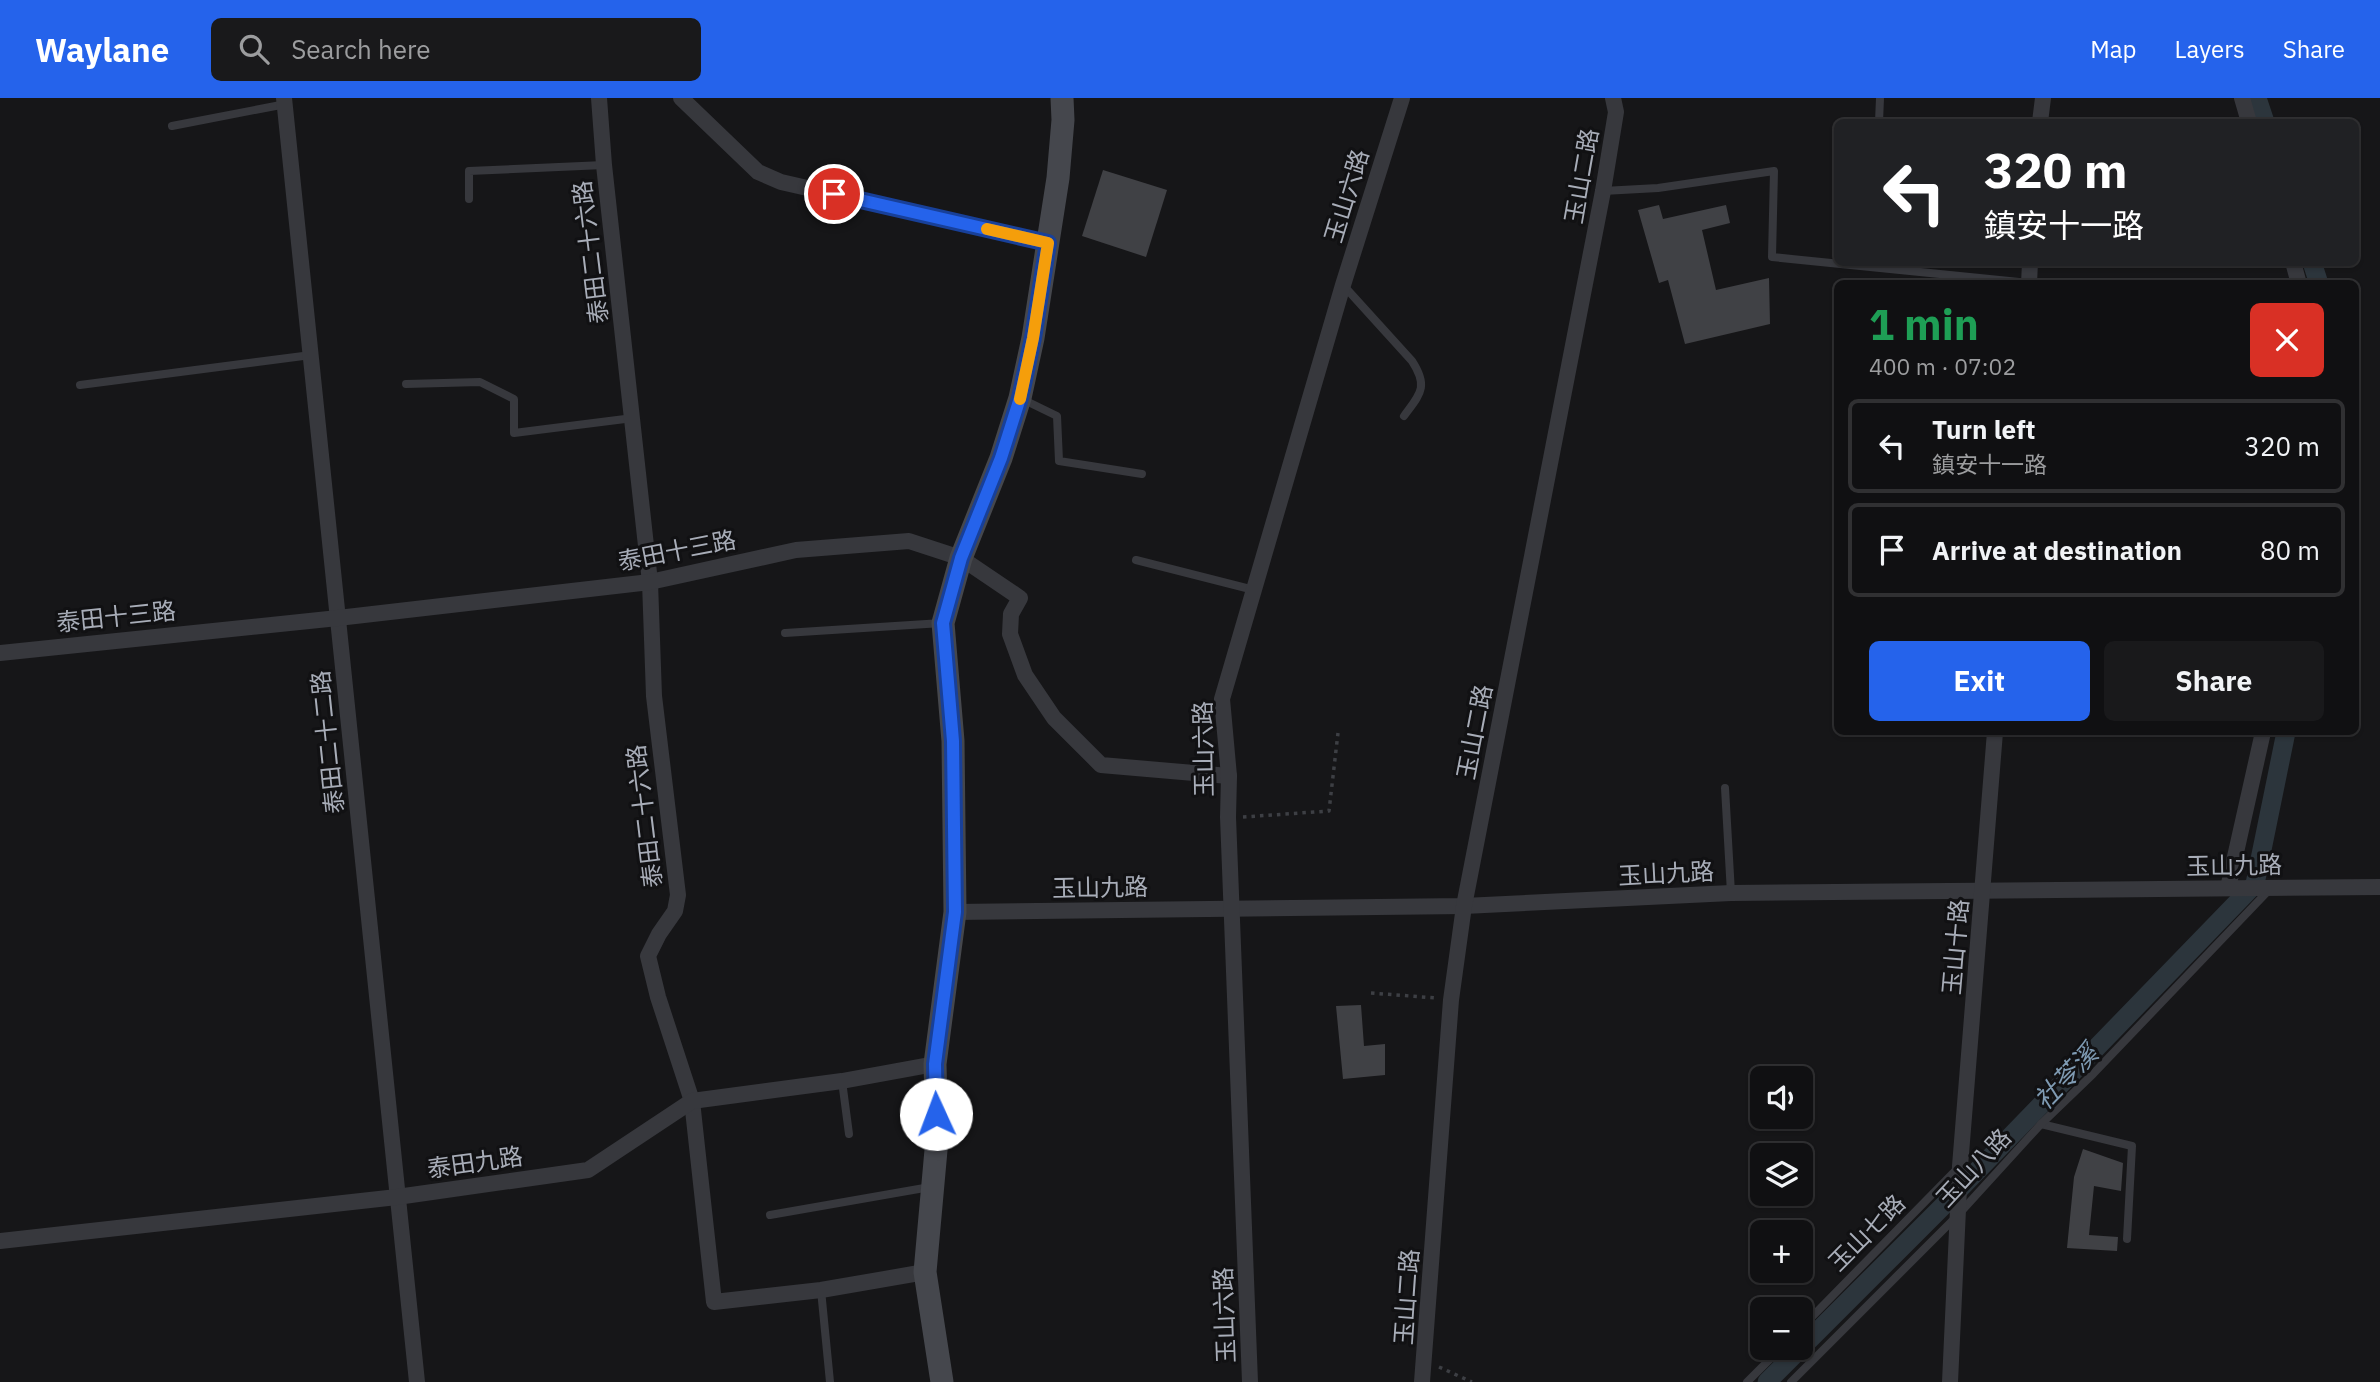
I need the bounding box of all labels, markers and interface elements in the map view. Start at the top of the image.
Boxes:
search box [211,18,701,81]
text: Waylane [35,28,169,71]
icon: search [235,30,273,68]
text: Search here [291,32,431,66]
text: Map [2090,33,2137,65]
text: Layers [2175,33,2245,65]
text: Share [2283,33,2345,65]
street label: 玉山二路 [1557,126,1605,226]
text: 320 m [1984,138,2128,201]
street label: 玉山六路 [1317,145,1375,246]
icon: left [1869,147,1960,238]
pin [804,164,864,224]
icon: arrive [815,175,853,213]
street label: 泰田二十六路 [565,179,615,326]
text: 鎮安十一路 [1984,204,2144,246]
text: 1 min [1869,297,1979,352]
button: close [2250,303,2324,377]
text: 400 m · 07:02 [1869,351,2016,381]
text: Turn left [1932,412,2035,446]
icon: left [1873,427,1911,465]
text: 320 m [2244,429,2320,463]
text: 鎮安十一路 [1932,449,2047,479]
street label: 泰田十三路 [615,523,739,577]
icon: arrive [1873,531,1911,569]
text: Arrive at destination [1932,533,2182,567]
text: 80 m [2260,533,2320,567]
street label: 泰田十三路 [55,594,177,638]
button: Exit [1869,641,2090,721]
button: Share [2104,641,2324,721]
street label: 泰田二十二路 [304,669,350,815]
street label: 玉山二路 [1449,682,1499,782]
street label: 玉山六路 [1186,701,1220,797]
street label: 泰田二十六路 [619,743,669,890]
street label: 玉山九路 [2186,848,2282,882]
street label: 玉山九路 [1617,855,1715,891]
street label: 玉山九路 [1052,870,1148,904]
street label: 玉山十路 [1935,898,1975,996]
water label: 社苓溪 [2026,1034,2107,1116]
map controls [1750,1066,1813,1360]
button: sound [1750,1066,1813,1129]
position arrow [899,1077,973,1151]
street label: 玉山八路 [1929,1121,2018,1213]
street label: 泰田九路 [425,1139,525,1185]
button: layers [1750,1143,1813,1206]
street label: 玉山七路 [1821,1187,1912,1278]
button: + [1750,1220,1813,1283]
street label: 玉山二路 [1387,1248,1425,1346]
street label: 玉山六路 [1206,1267,1242,1364]
button: − [1750,1297,1813,1360]

